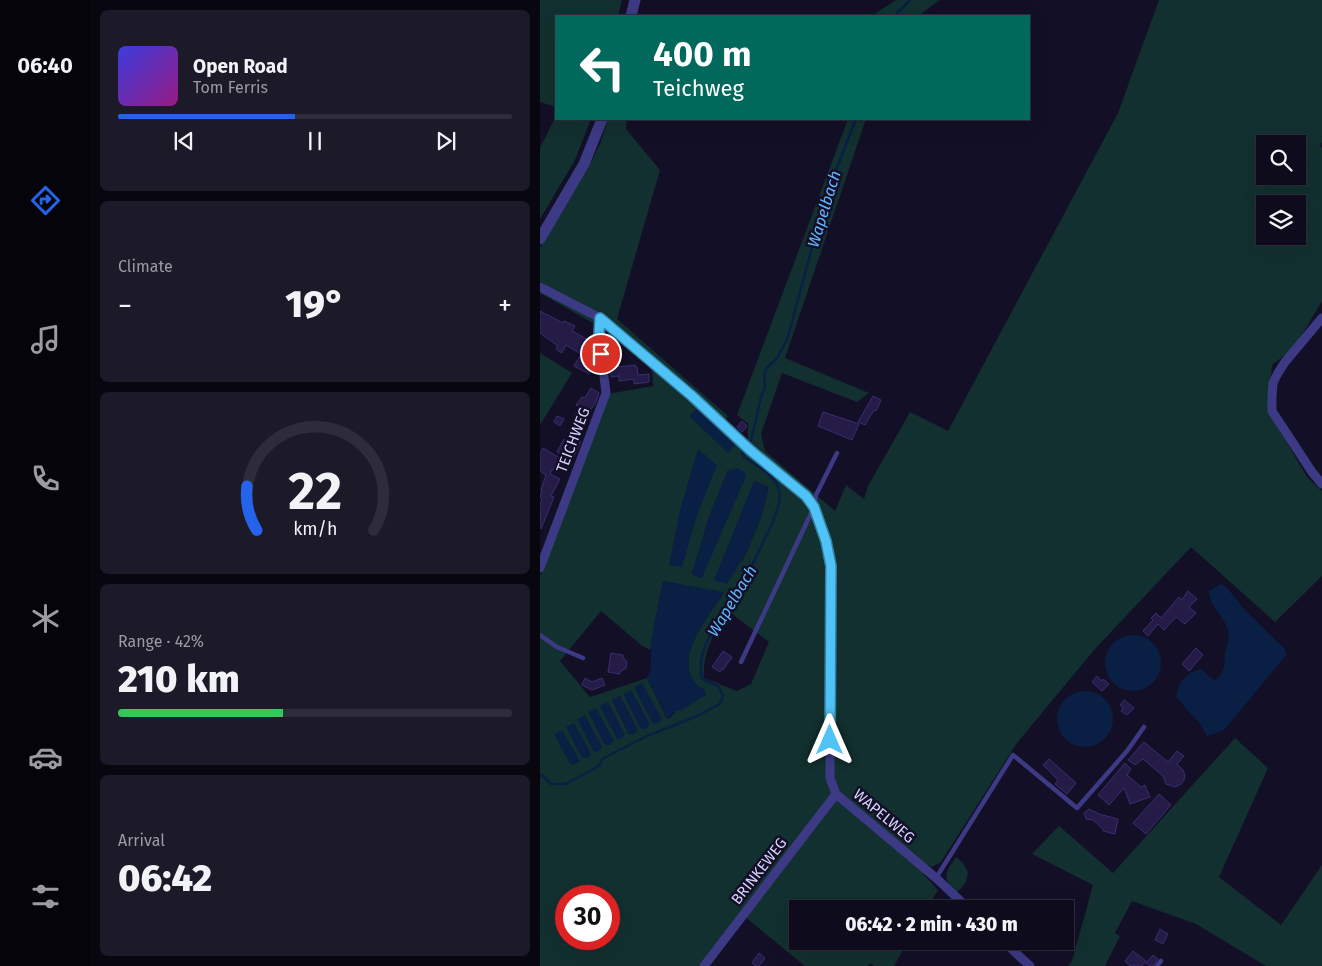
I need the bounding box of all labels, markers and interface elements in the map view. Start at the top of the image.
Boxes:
text: 400 m [653,33,752,75]
icon: left [570,35,635,100]
text: 06:40 [17,52,73,79]
text: Open Road [193,55,288,78]
text: Teichweg [653,75,744,102]
text: Tom Ferris [193,78,268,97]
icon: previous [170,127,198,155]
icon: pause [301,127,329,155]
icon: next [432,127,460,155]
map controls [1256,135,1306,245]
button: search [1256,135,1306,185]
water label: Wapelbach [803,168,845,250]
icon: directions [28,183,63,218]
button: layers [1256,195,1306,245]
text: Climate [118,257,173,276]
text: 19° [285,281,345,327]
text: − [118,289,132,322]
text: + [498,289,512,322]
icon: music [28,322,63,357]
pin [580,333,622,375]
icon: arrive [587,340,615,368]
street label: TEICHWEG [552,405,594,475]
text: 22 [288,460,342,523]
icon: phone [28,461,63,496]
text: km/h [293,518,337,540]
water label: Wapelbach [703,562,761,640]
icon: climate [28,601,63,636]
text: Range · 42% [118,632,204,651]
text: 210 km [118,656,240,702]
position arrow [803,713,855,765]
icon: car [28,740,63,775]
street label: WAPELWEG [850,785,918,847]
text: Arrival [118,831,165,850]
street label: BRINKEWEG [727,834,791,908]
text: 06:42 [118,855,212,901]
icon: filters [28,879,63,914]
speed limit sign: 30 [555,885,620,950]
text: 06:42 · 2 min · 430 m [845,913,1018,936]

